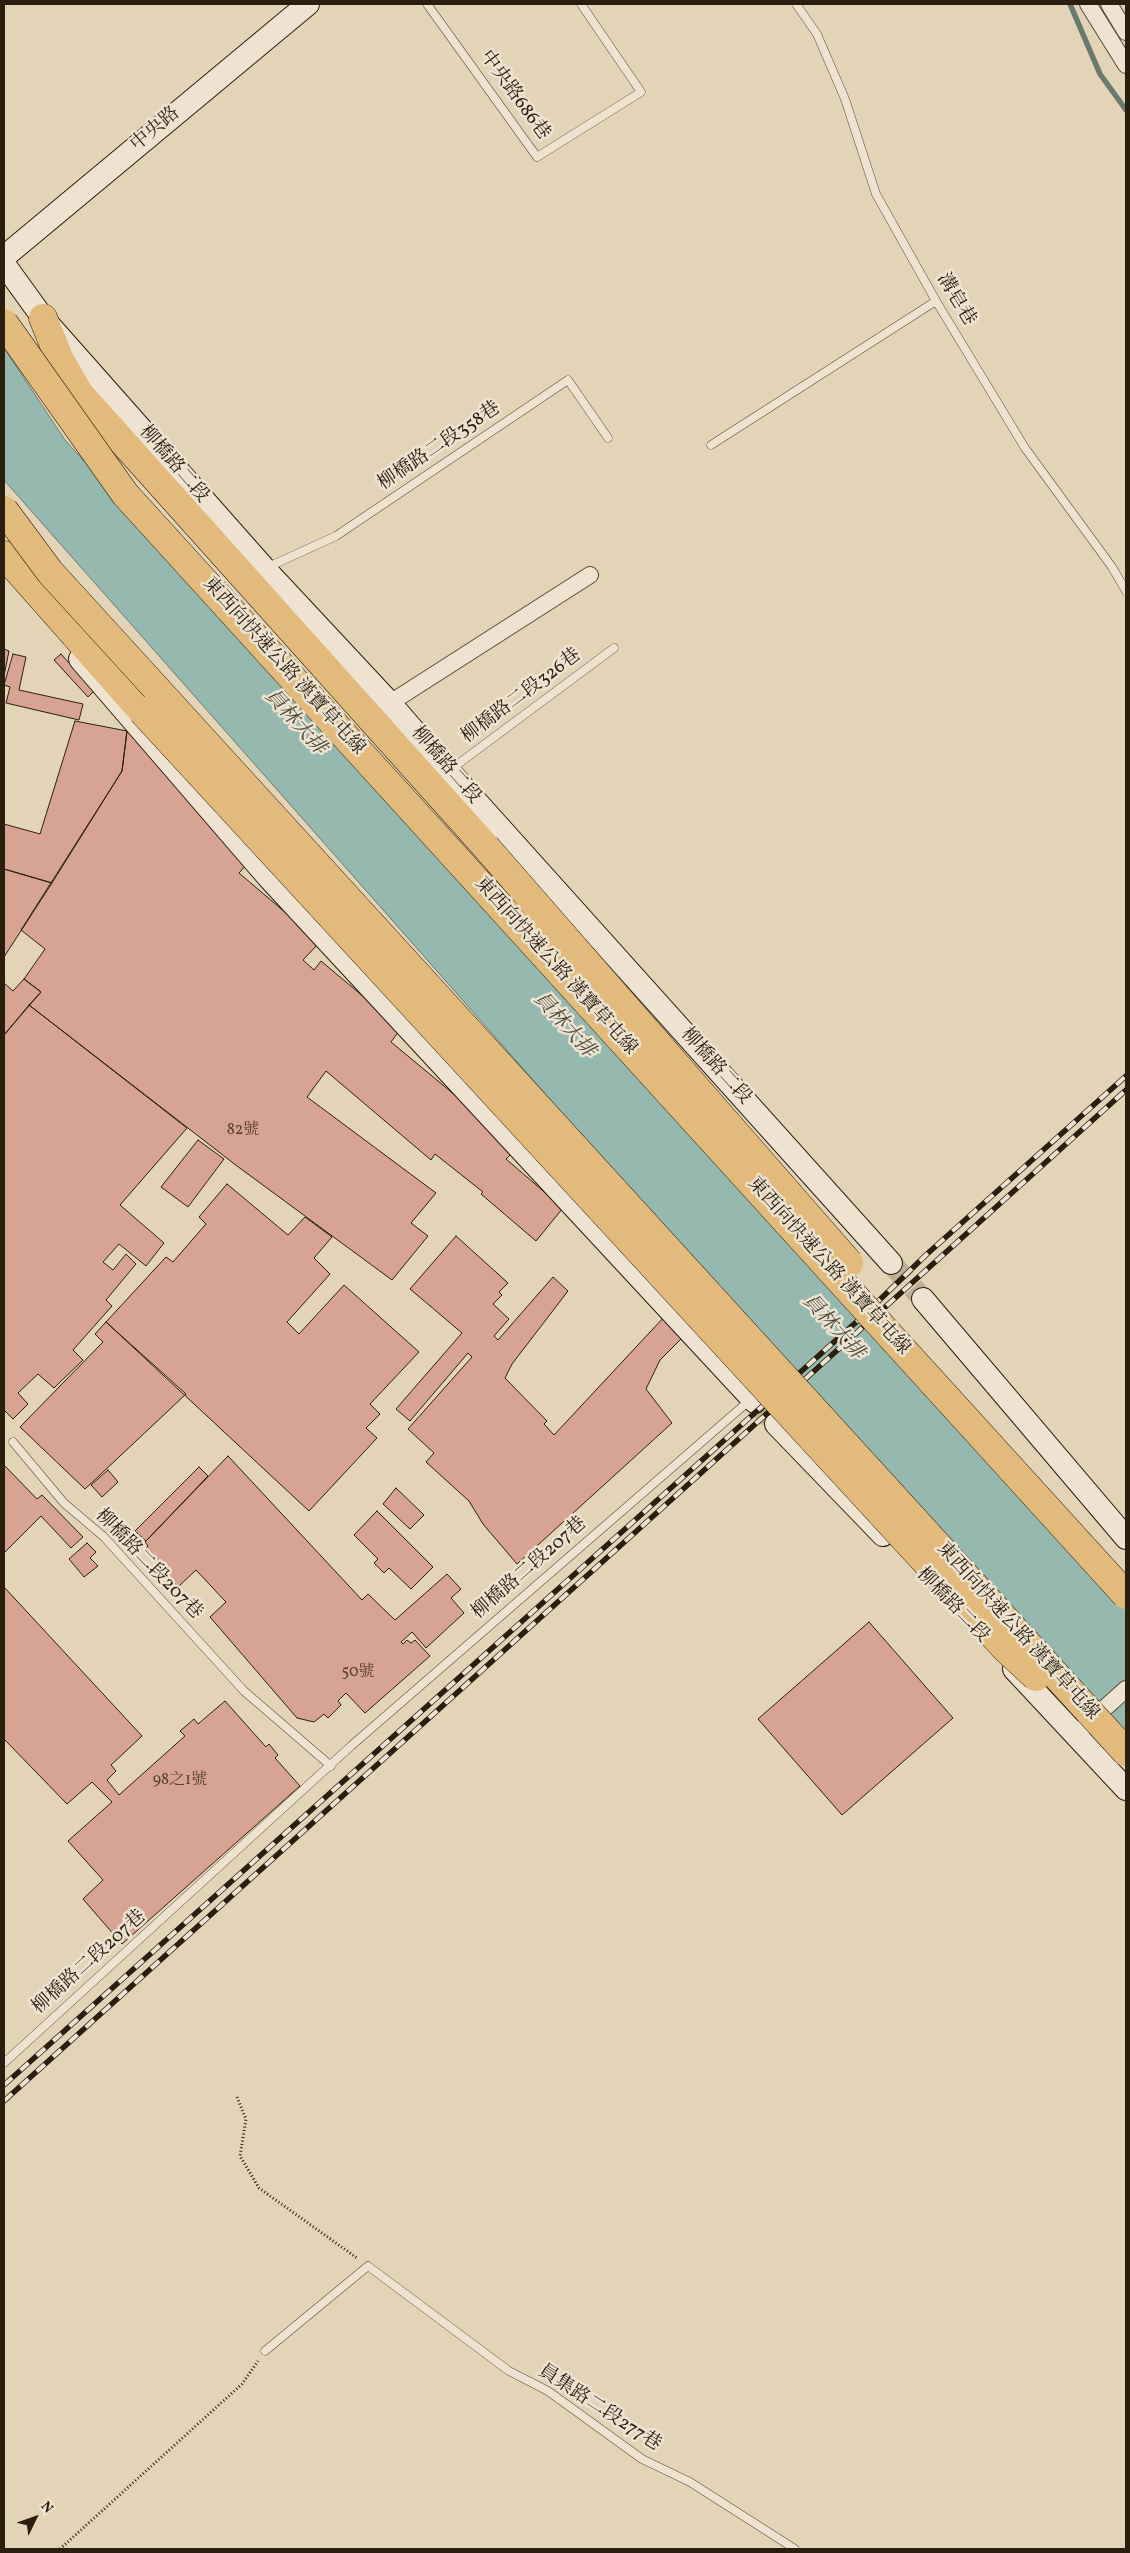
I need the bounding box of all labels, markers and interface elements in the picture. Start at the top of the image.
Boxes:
street label: 中央路686巷 [474,47,554,145]
street label: 中央路 [127,103,185,157]
street label: 溝皂巷 [931,270,979,330]
street label: 柳橋路二段358巷 [375,398,505,496]
street label: 柳橋路二段 [133,422,213,508]
street label: 東西向快速公路 漢寶草屯線 [197,573,369,761]
street label: 柳橋路二段326巷 [458,645,586,749]
water label: 員林大排 [258,685,330,761]
street label: 柳橋路二段 [405,723,485,809]
street label: 東西向快速公路 漢寶草屯線 [469,873,641,1061]
water label: 員林大排 [527,988,599,1064]
street label: 柳橋路二段 [675,1024,755,1110]
house number: 82號 [227,1121,259,1141]
street label: 東西向快速公路 漢寶草屯線 [742,1173,914,1361]
water label: 員林大排 [796,1290,868,1366]
street label: 柳橋路二段207巷 [90,1505,206,1625]
street label: 柳橋路二段207巷 [468,1513,592,1625]
street label: 東西向快速公路 漢寶草屯線 [931,1538,1103,1726]
street label: 柳橋路二段 [911,1564,993,1648]
house number: 50號 [342,1663,374,1683]
house number: 98之1號 [153,1771,207,1791]
street label: 柳橋路二段207巷 [29,1906,151,2020]
street label: 員集路二段277巷 [533,2361,665,2457]
north arrow [10,2493,60,2543]
text: N [36,2497,57,2518]

